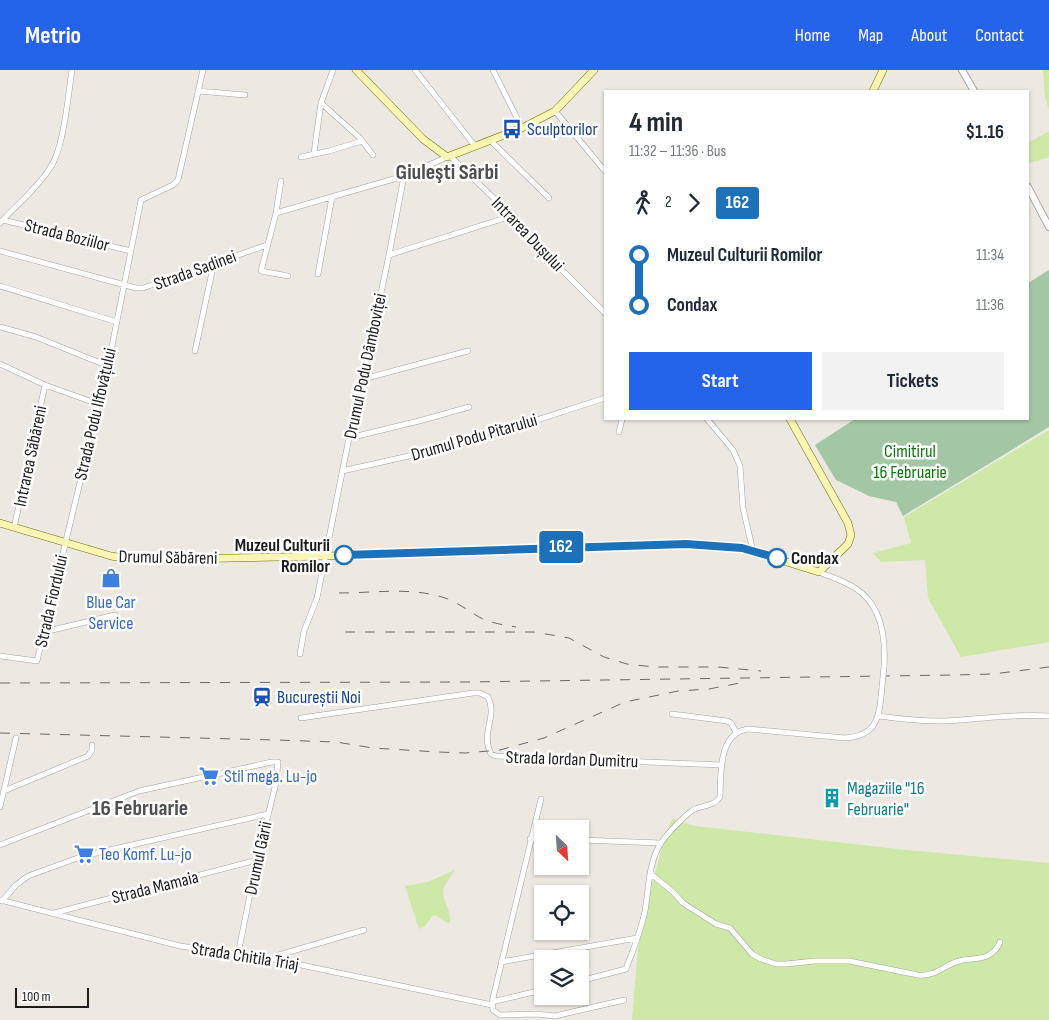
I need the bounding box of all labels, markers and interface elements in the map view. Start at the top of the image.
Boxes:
text: Metrio [25,21,81,50]
text: Home [795,25,830,46]
text: Map [858,25,883,46]
text: About [911,25,947,46]
text: Contact [975,25,1024,46]
text: 4 min [629,106,683,139]
bus stop icon: Sculptorilor [501,118,523,140]
place label: Sculptorilor [527,119,598,140]
text: $1.16 [966,121,1004,144]
text: 11:32 – 11:36 · Bus [629,142,726,161]
district label: Giuleşti Sârbi [396,159,498,186]
icon: walk [629,189,657,217]
icon: forward [680,189,708,217]
text: 162 [726,192,749,213]
street label: Intrarea Dușului [487,193,568,276]
text: 2 [665,193,672,212]
street label: Strada Boziilor [22,215,112,256]
text: Muzeul Culturii Romilor [667,244,822,267]
street label: Strada Sadinei [151,246,239,295]
text: 11:34 [976,246,1004,265]
street label: Drumul Podu Dâmboviței [340,292,391,441]
text: Condax [667,294,717,317]
text: 11:36 [976,296,1004,315]
street label: Strada Podu Ilfovățului [70,346,121,482]
button: Start [629,352,812,410]
button: Tickets [822,352,1004,410]
street label: Intrarea Săbăreni [10,404,51,509]
street label: Drumul Podu Pitarului [409,409,540,465]
park label: Cimitirul 16 Februarie [873,441,947,483]
line badge: 162 [532,531,590,563]
place label: Muzeul Culturii Romilor [235,535,330,577]
text: 162 [549,536,573,557]
marker: Muzeul Culturii Romilor [334,545,354,565]
street label: Drumul Săbăreni [118,546,218,569]
marker: Condax [767,548,787,568]
place label: Condax [791,548,839,569]
street label: Strada Fiordului [31,553,72,649]
shop icon: Blue Car Service [100,567,122,589]
place label: Blue Car Service [86,592,136,634]
station icon: Bucureștii Noi [251,686,273,708]
place label: Bucureștii Noi [277,687,361,708]
street label: Strada Iordan Dumitru [505,747,639,772]
supermarket icon: Stil mega. Lu-jo [198,765,220,787]
place label: Stil mega. Lu-jo [224,766,317,787]
place label: Magaziile "16 Februarie" [847,778,925,820]
building icon: Magaziile "16 Februarie" [821,787,843,809]
district label: 16 Februarie [92,795,188,822]
street label: Drumul Gării [240,819,277,897]
north arrow [534,820,589,875]
map controls [534,820,589,1005]
supermarket icon: Teo Komf. Lu-jo [73,843,95,865]
place label: Teo Komf. Lu-jo [99,844,192,865]
street label: Strada Mamaia [110,867,201,908]
button: locate [534,885,589,940]
street label: Strada Chitila Triaj [190,938,300,975]
button: layers [534,950,589,1005]
scale bar [15,985,89,1008]
text: 100 m [22,988,51,1005]

